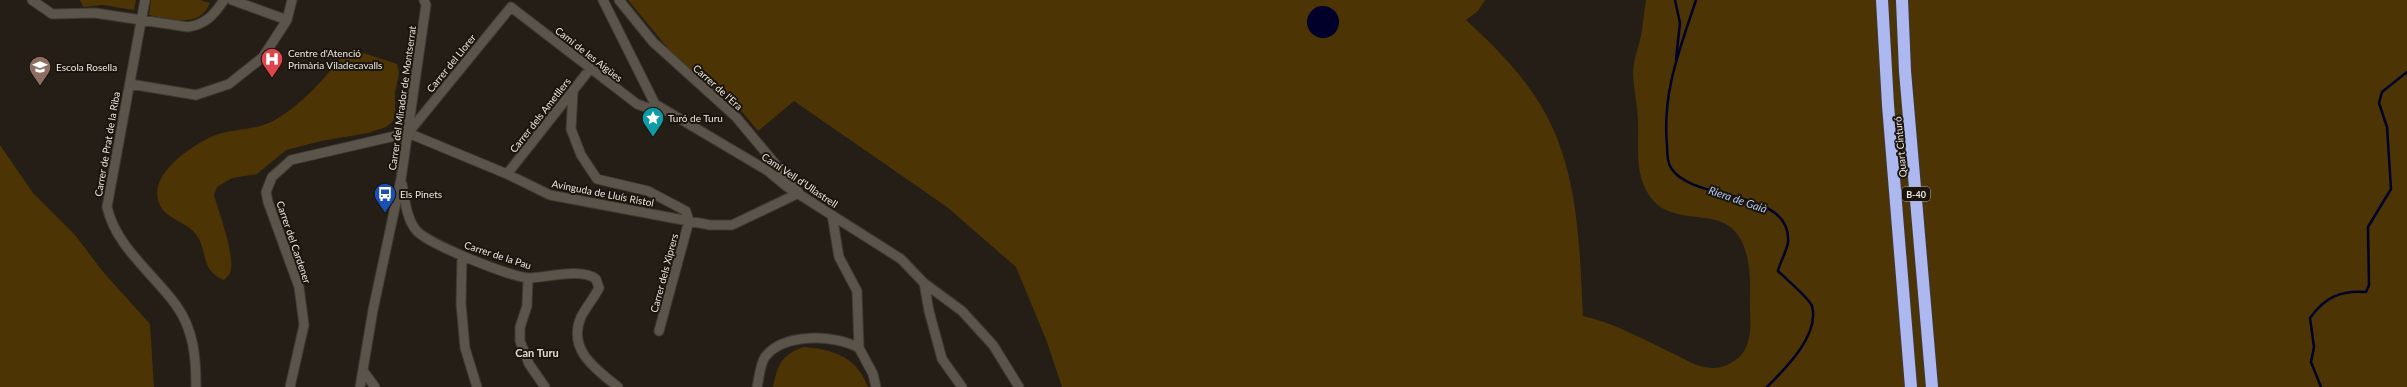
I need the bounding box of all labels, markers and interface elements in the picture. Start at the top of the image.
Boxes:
street label: Camí de les Aigües [553,24,625,84]
street label: Carrer del Mirador de Montserrat [386,25,418,171]
street label: Carrer del Llorer [424,31,478,94]
hospital icon: Centre d'Atenció Primària Viladecavalls [259,46,285,79]
place label: Centre d'Atenció Primària Viladecavalls [288,47,382,71]
school or university icon: Escola Rosella [27,54,53,87]
place label: Escola Rosella [56,61,117,73]
street label: Carrer de l'Era [691,62,745,112]
street label: Carrer dels Ametllers [507,75,573,155]
street label: Carrer de Prat de la Riba [92,91,122,197]
place icon: Turó de Turu [640,105,666,138]
place label: Turó de Turu [668,112,723,124]
street label: Quart Cinturó [1891,116,1909,178]
street label: Camí Vell d'Ullastrell [760,150,840,210]
street label: Avinguda de Lluís Ristol [551,177,655,209]
bus stop icon: Els Pinets [372,181,398,214]
water label: Riera de Gaià [1707,183,1769,215]
road number: B-40 [1902,187,1930,201]
place label: Els Pinets [400,188,442,200]
street label: Carrer del Cardener [274,199,314,285]
street label: Carrer dels Xiprers [648,232,680,314]
street label: Carrer de la Pau [463,239,533,271]
district label: Can Turu [515,346,559,359]

